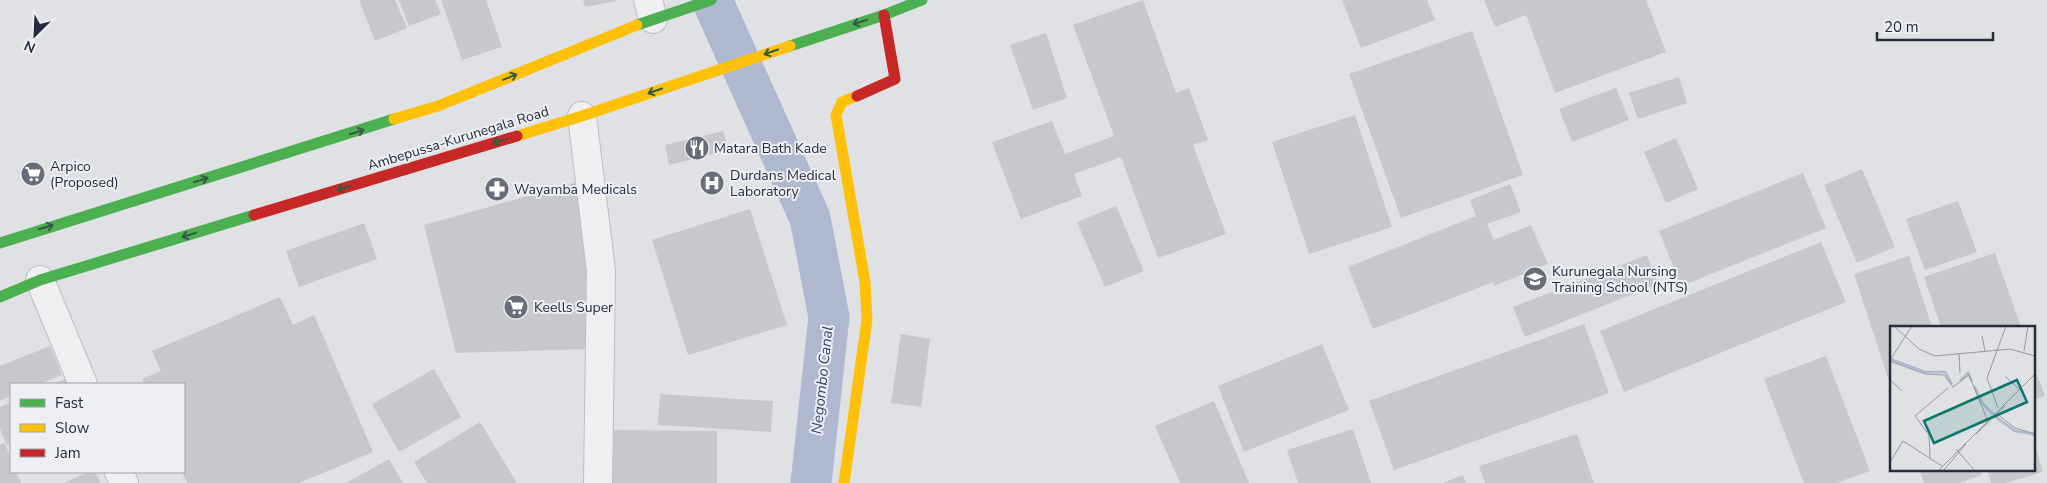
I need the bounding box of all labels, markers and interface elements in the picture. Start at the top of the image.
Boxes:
north arrow [10,10,60,60]
scale bar [1877,10,1993,42]
text: 20 m [1884,17,1919,37]
one-way arrow [852,18,868,28]
text: N [21,36,39,57]
one-way arrow [763,48,779,57]
one-way arrow [502,72,517,81]
one-way arrow [647,87,663,96]
street label: Ambepussa-Kurunegala Road [365,102,551,175]
one-way arrow [348,126,364,136]
restaurant icon: Matara Bath Kade [684,135,710,161]
one-way arrow [492,136,508,146]
place label: Matara Bath Kade [714,139,827,158]
place label: Arpico (Proposed) [50,157,119,192]
supermarket icon: Arpico (Proposed) [20,161,46,187]
place label: Durdans Medical Laboratory [730,166,837,201]
hospital icon: Durdans Medical Laboratory [699,170,725,196]
one-way arrow [193,174,209,184]
pharmacy icon: Wayamba Medicals [484,176,510,202]
place label: Wayamba Medicals [514,180,637,199]
one-way arrow [337,183,353,193]
one-way arrow [38,222,54,232]
one-way arrow [181,231,197,241]
place label: Kurunegala Nursing Training School (NTS) [1552,262,1688,297]
school or university icon: Kurunegala Nursing Training School (NTS) [1522,266,1548,292]
supermarket icon: Keells Super [503,294,529,320]
place label: Keells Super [534,298,613,317]
water label: Negombo Canal [806,325,838,435]
inset map [1890,326,2034,470]
legend [10,383,185,473]
text: Fast [55,393,84,413]
text: Slow [55,418,90,438]
text: Jam [54,443,81,463]

